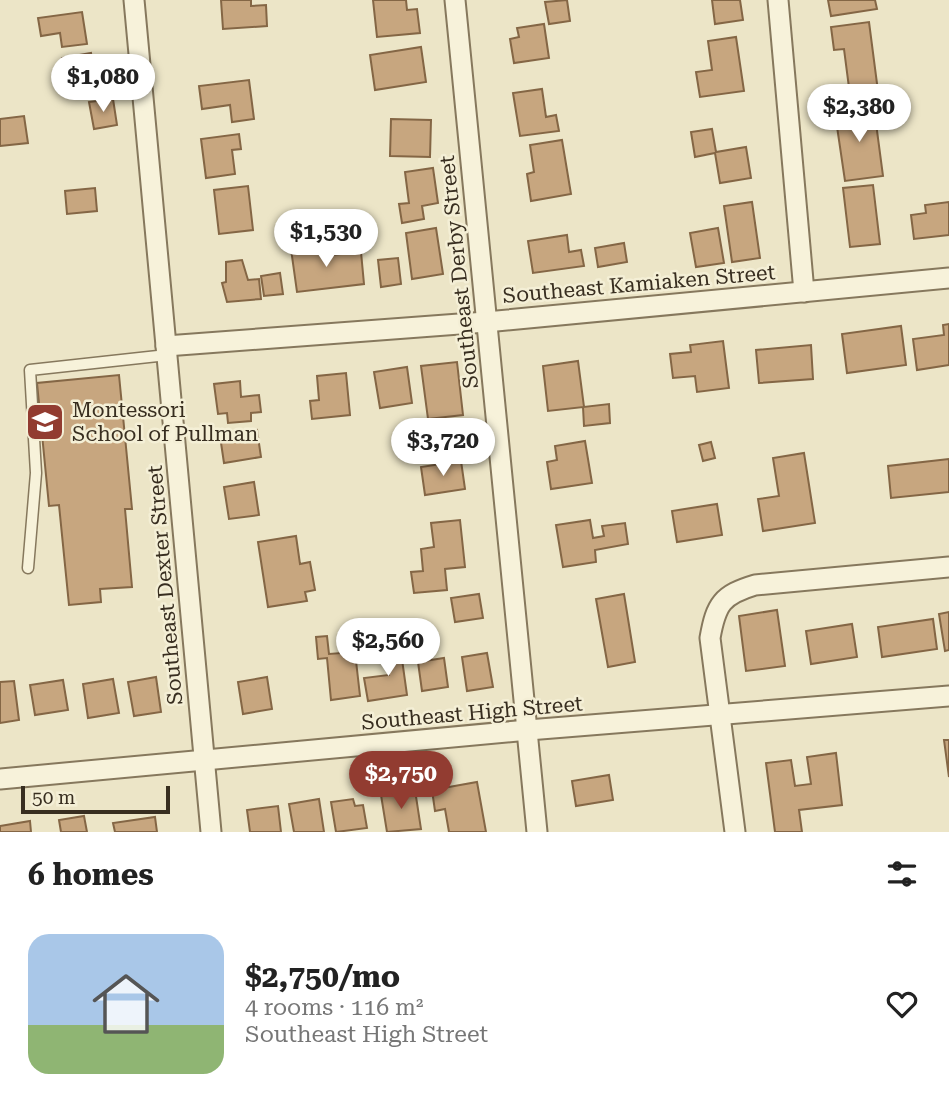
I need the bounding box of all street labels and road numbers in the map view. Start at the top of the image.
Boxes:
street label: Southeast Derby Street [435,154,483,390]
street label: Southeast Kamiaken Street [502,260,776,308]
street label: Southeast Dexter Street [143,464,187,706]
street label: Southeast High Street [360,691,584,735]

